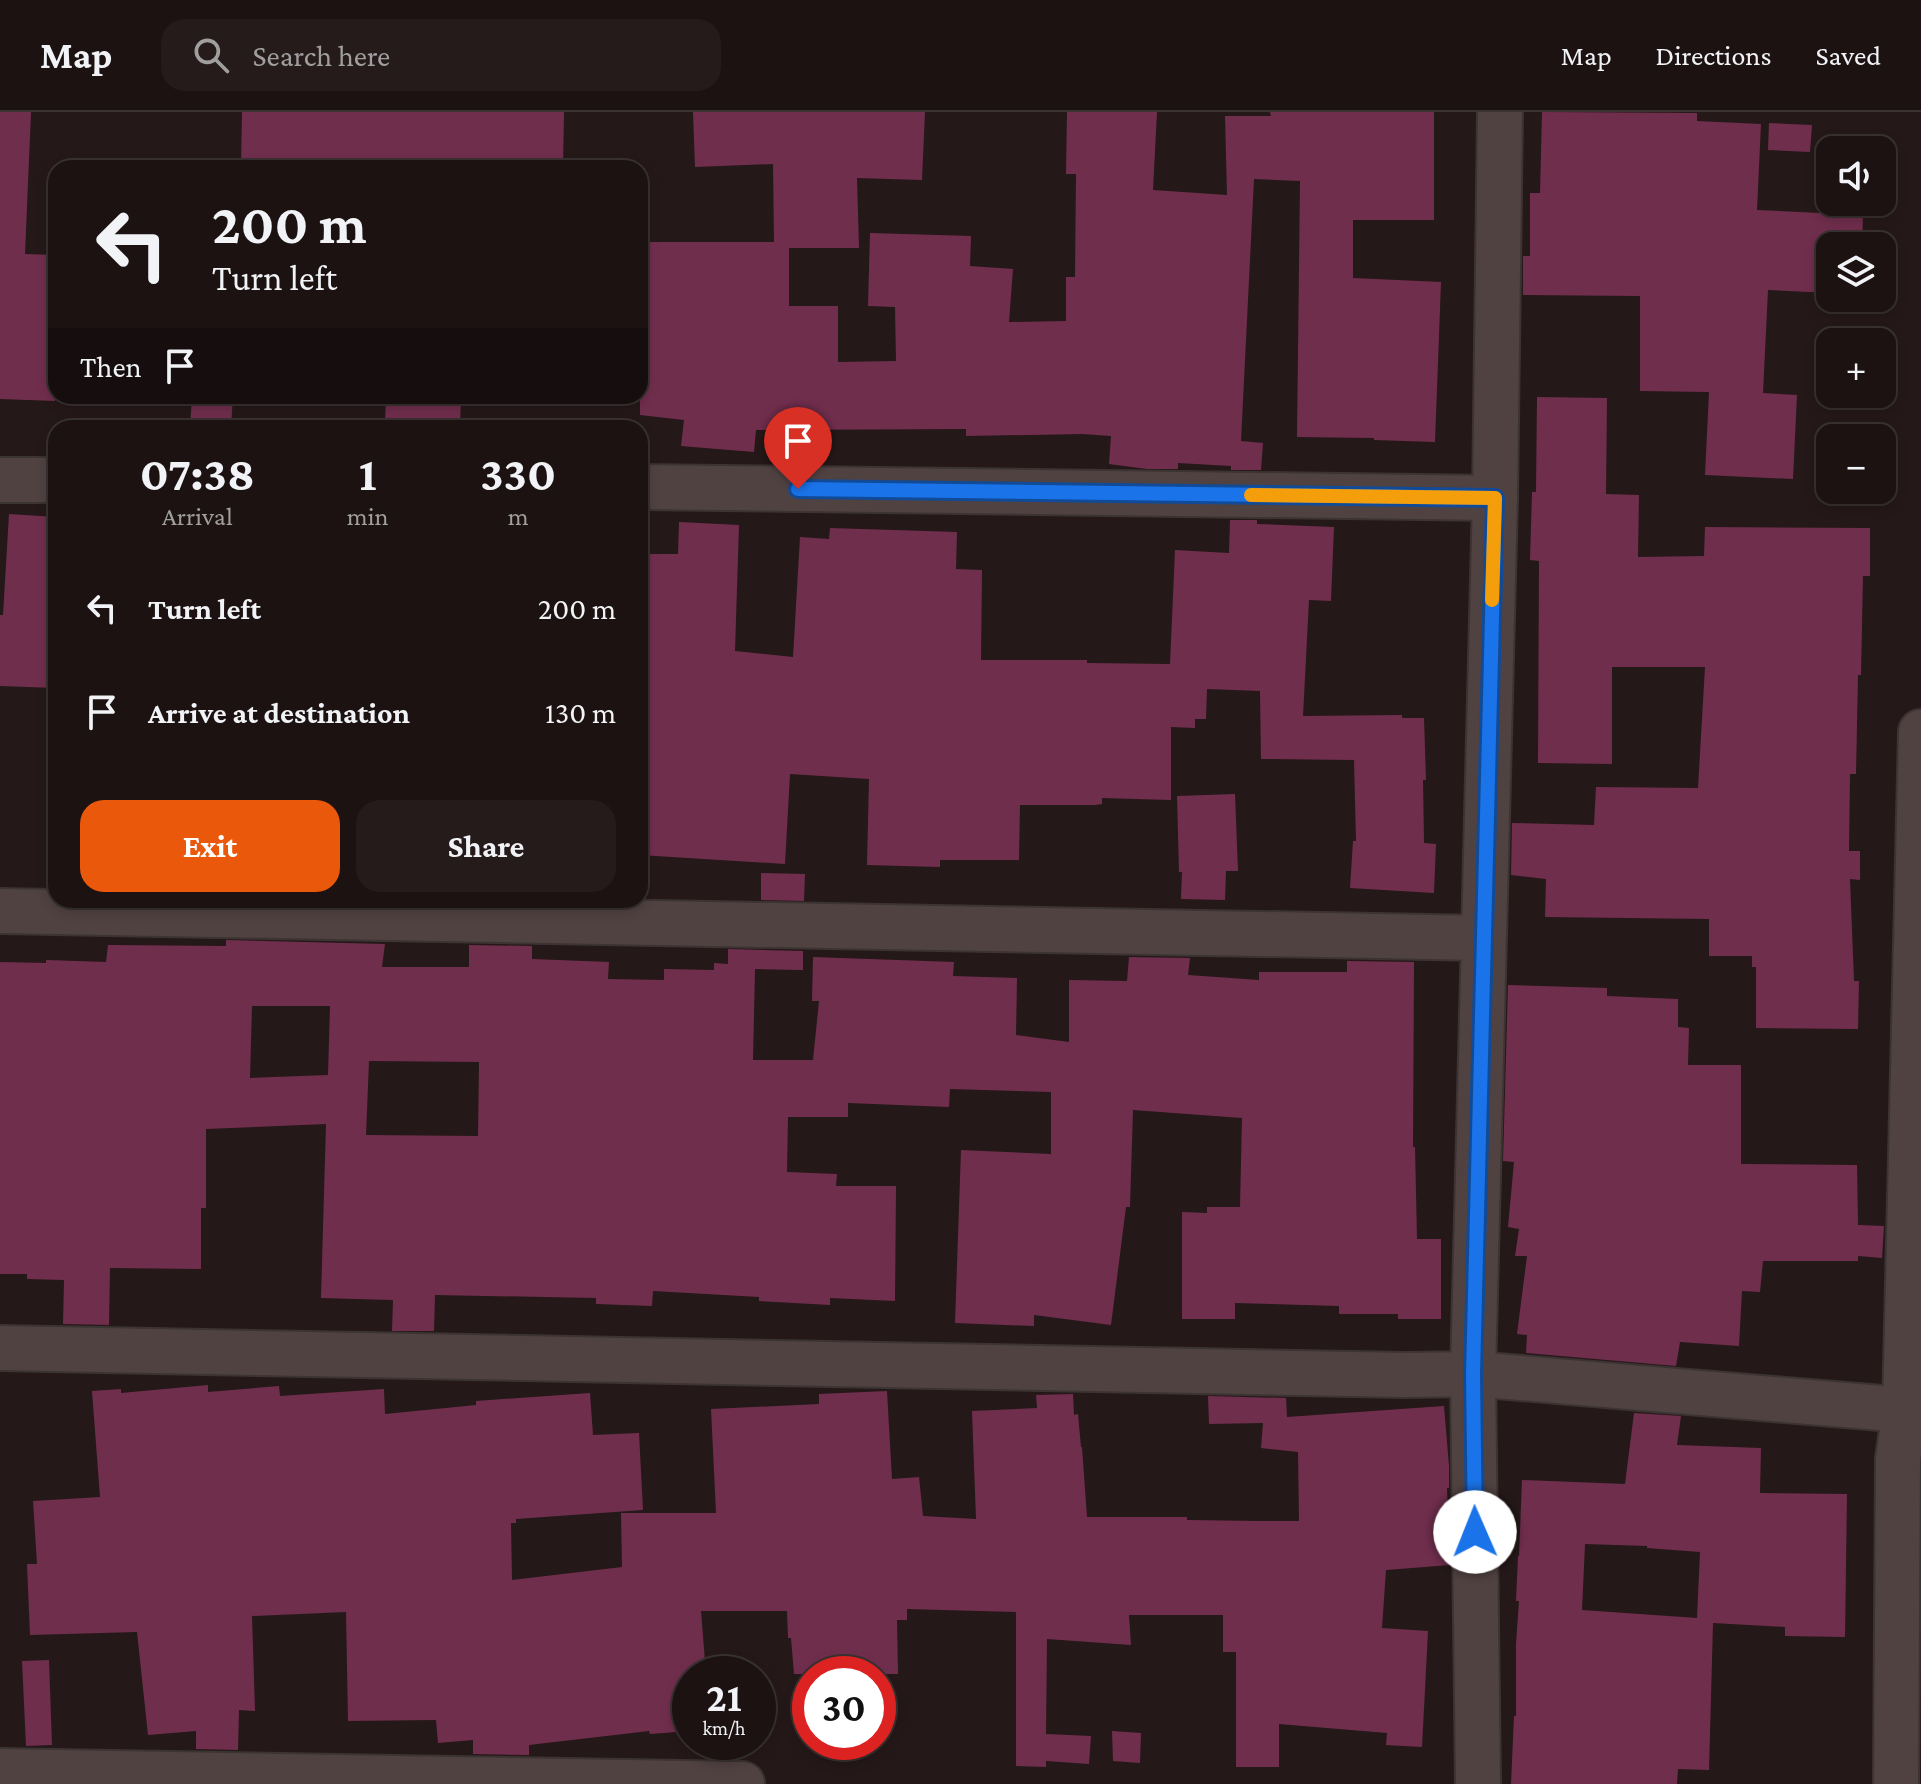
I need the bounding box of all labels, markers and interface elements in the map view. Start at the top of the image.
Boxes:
search box [161,19,721,91]
icon: search [189,33,233,77]
text: Map [40,34,113,76]
text: Search here [253,39,390,72]
text: Map [1561,40,1612,71]
text: Directions [1656,40,1771,71]
text: Saved [1815,40,1881,71]
map controls [1816,136,1896,504]
button: sound [1816,136,1896,216]
icon: left [80,192,184,296]
text: 200 m [212,193,367,255]
button: layers [1816,232,1896,312]
text: Turn left [212,258,337,298]
button: + [1816,328,1896,408]
icon: arrive [158,344,202,388]
text: Then [80,350,142,383]
pin [764,407,832,489]
icon: arrive [776,419,820,463]
button: − [1816,424,1896,504]
text: 07:38 [140,447,255,500]
text: 1 [359,447,377,500]
text: 330 [480,447,556,500]
text: Arrival [162,502,233,531]
text: min [347,502,388,531]
text: m [508,502,529,531]
icon: left [80,586,124,630]
text: Turn left [148,592,261,625]
text: 200 m [538,592,616,625]
icon: arrive [80,690,124,734]
text: Arrive at destination [148,696,410,729]
text: 130 m [545,696,616,729]
button: Exit [80,800,340,892]
button: Share [356,800,616,892]
position arrow [1433,1490,1517,1574]
speed limit sign: 30 [792,1656,896,1760]
text: 21 [706,1675,742,1720]
text: km/h [702,1717,746,1739]

